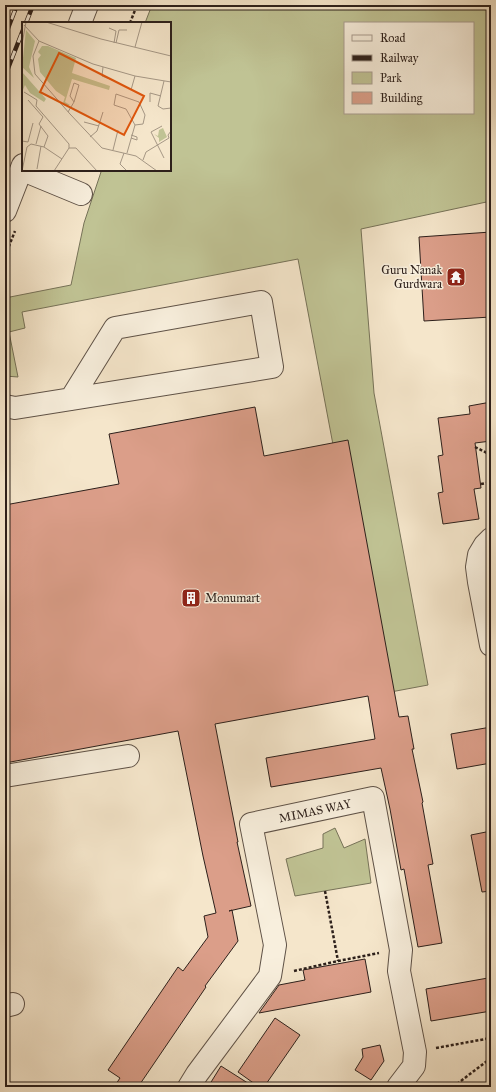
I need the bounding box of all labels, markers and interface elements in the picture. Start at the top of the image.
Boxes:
inset map [22,22,171,171]
legend [344,22,474,114]
text: Road [380,31,406,45]
text: Railway [380,51,419,65]
text: Park [380,71,402,85]
text: Building [380,91,423,106]
place label: Guru Nanak Gurdwara [381,263,443,291]
temple icon: Guru Nanak Gurdwara [445,266,467,288]
building icon: Monumart [180,587,202,609]
place label: Monumart [205,591,261,605]
street label: MIMAS WAY [277,796,353,826]

